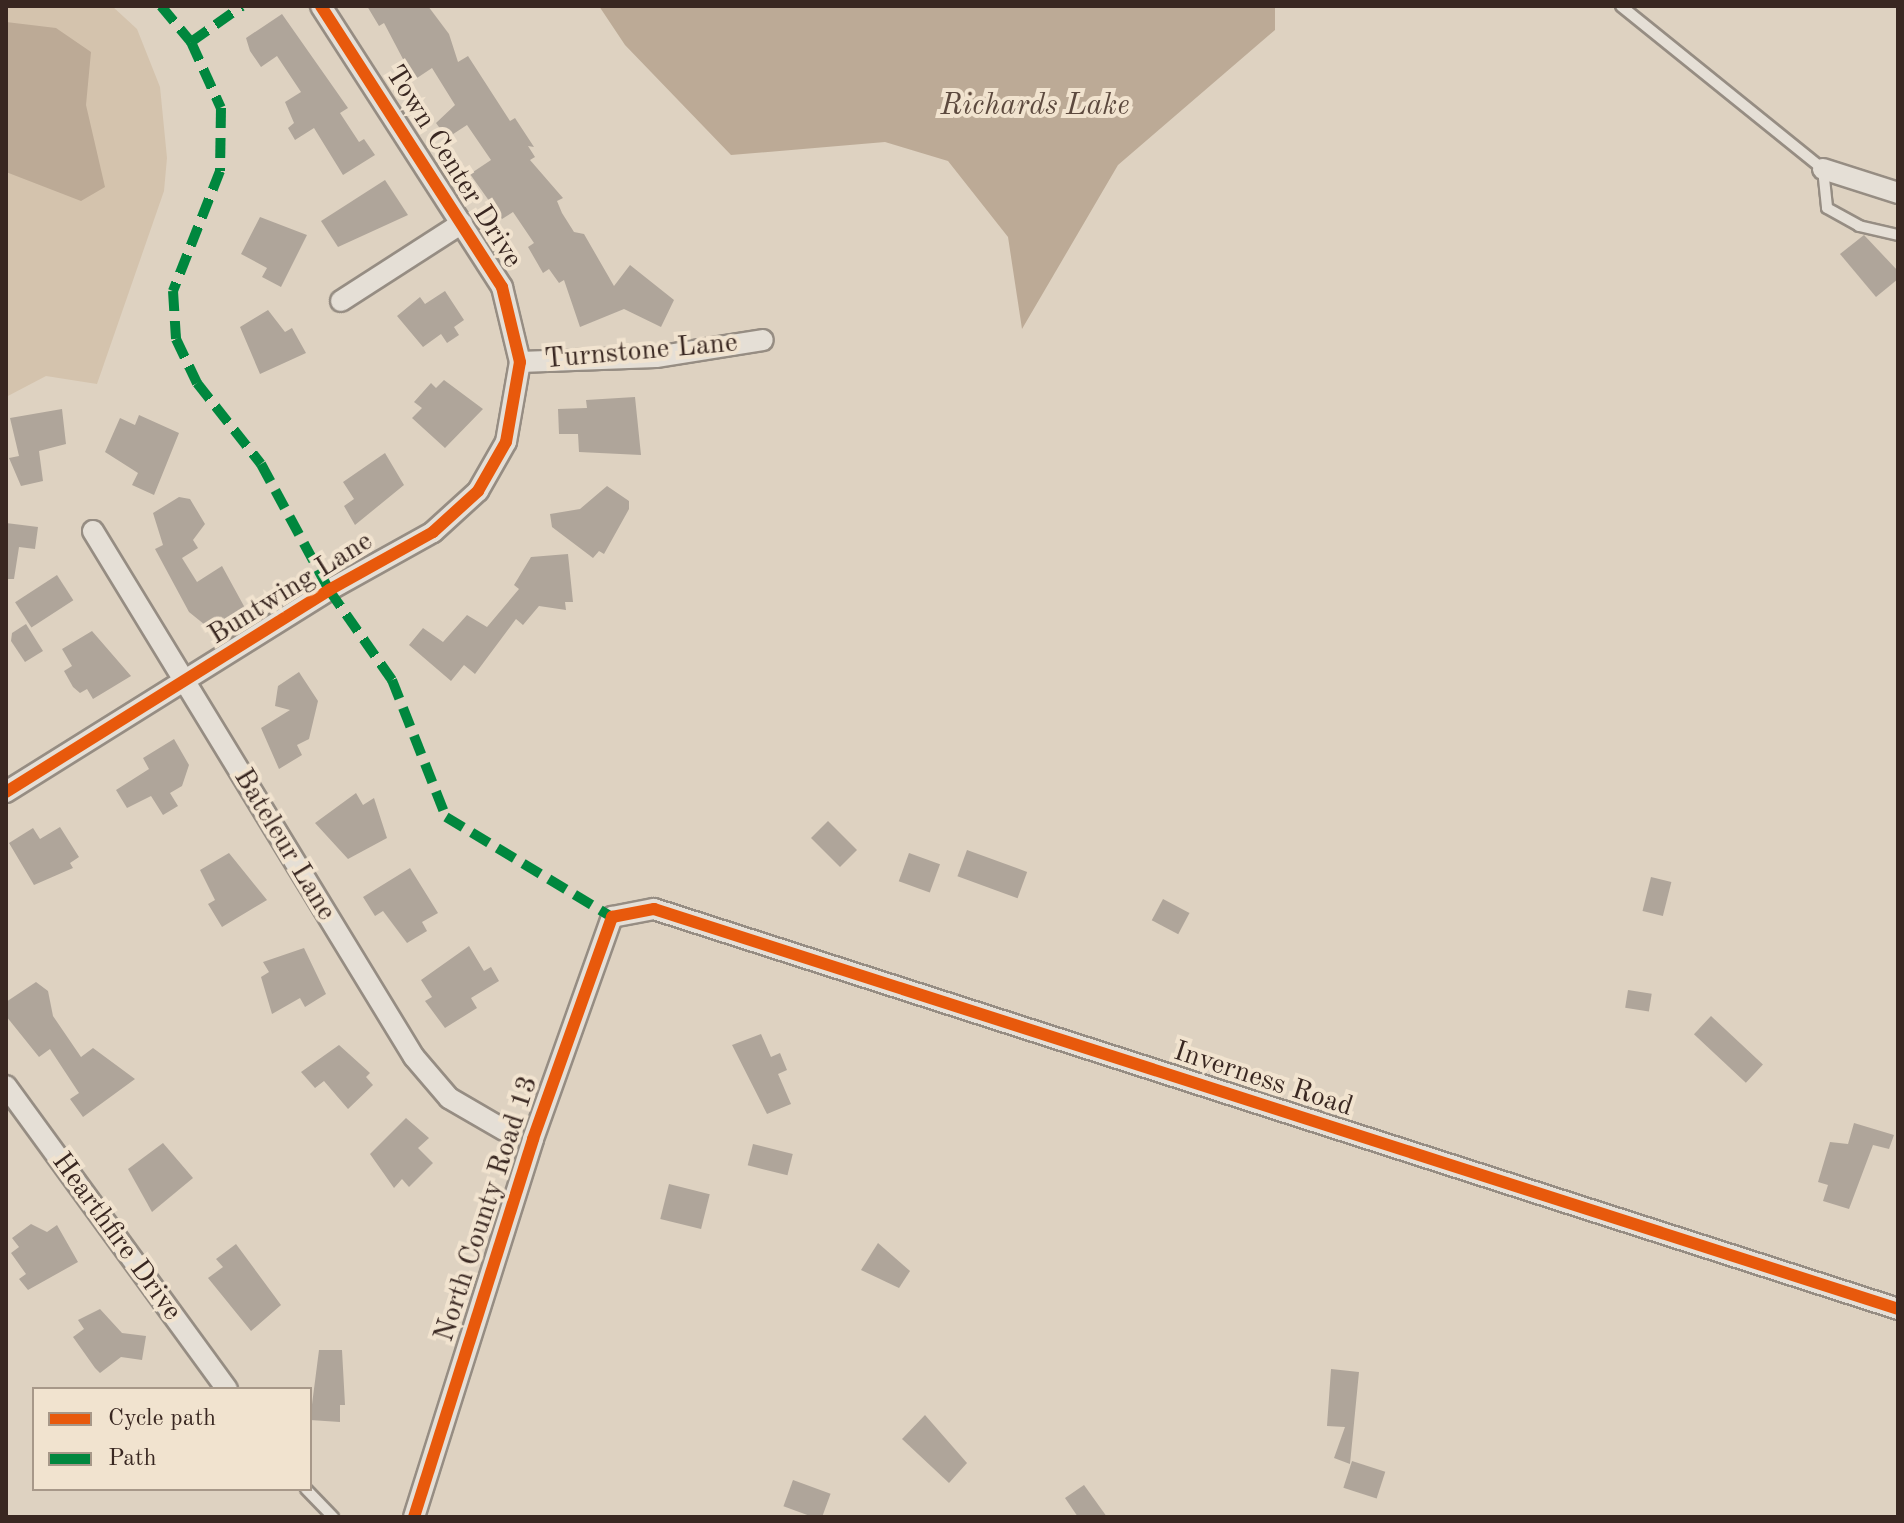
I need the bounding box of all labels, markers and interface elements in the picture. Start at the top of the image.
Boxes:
street label: Town Center Drive [377,60,529,274]
water label: Richards Lake [940,88,1130,124]
street label: Turnstone Lane [543,327,739,377]
street label: Buntwing Lane [203,525,379,653]
street label: Bateleur Lane [226,763,342,927]
street label: Inverness Road [1169,1035,1357,1125]
street label: North County Road 13 [428,1072,546,1346]
street label: Hearthfire Drive [44,1146,188,1328]
legend [32,1387,312,1491]
text: Cycle path [108,1407,216,1431]
text: Path [108,1447,157,1471]

